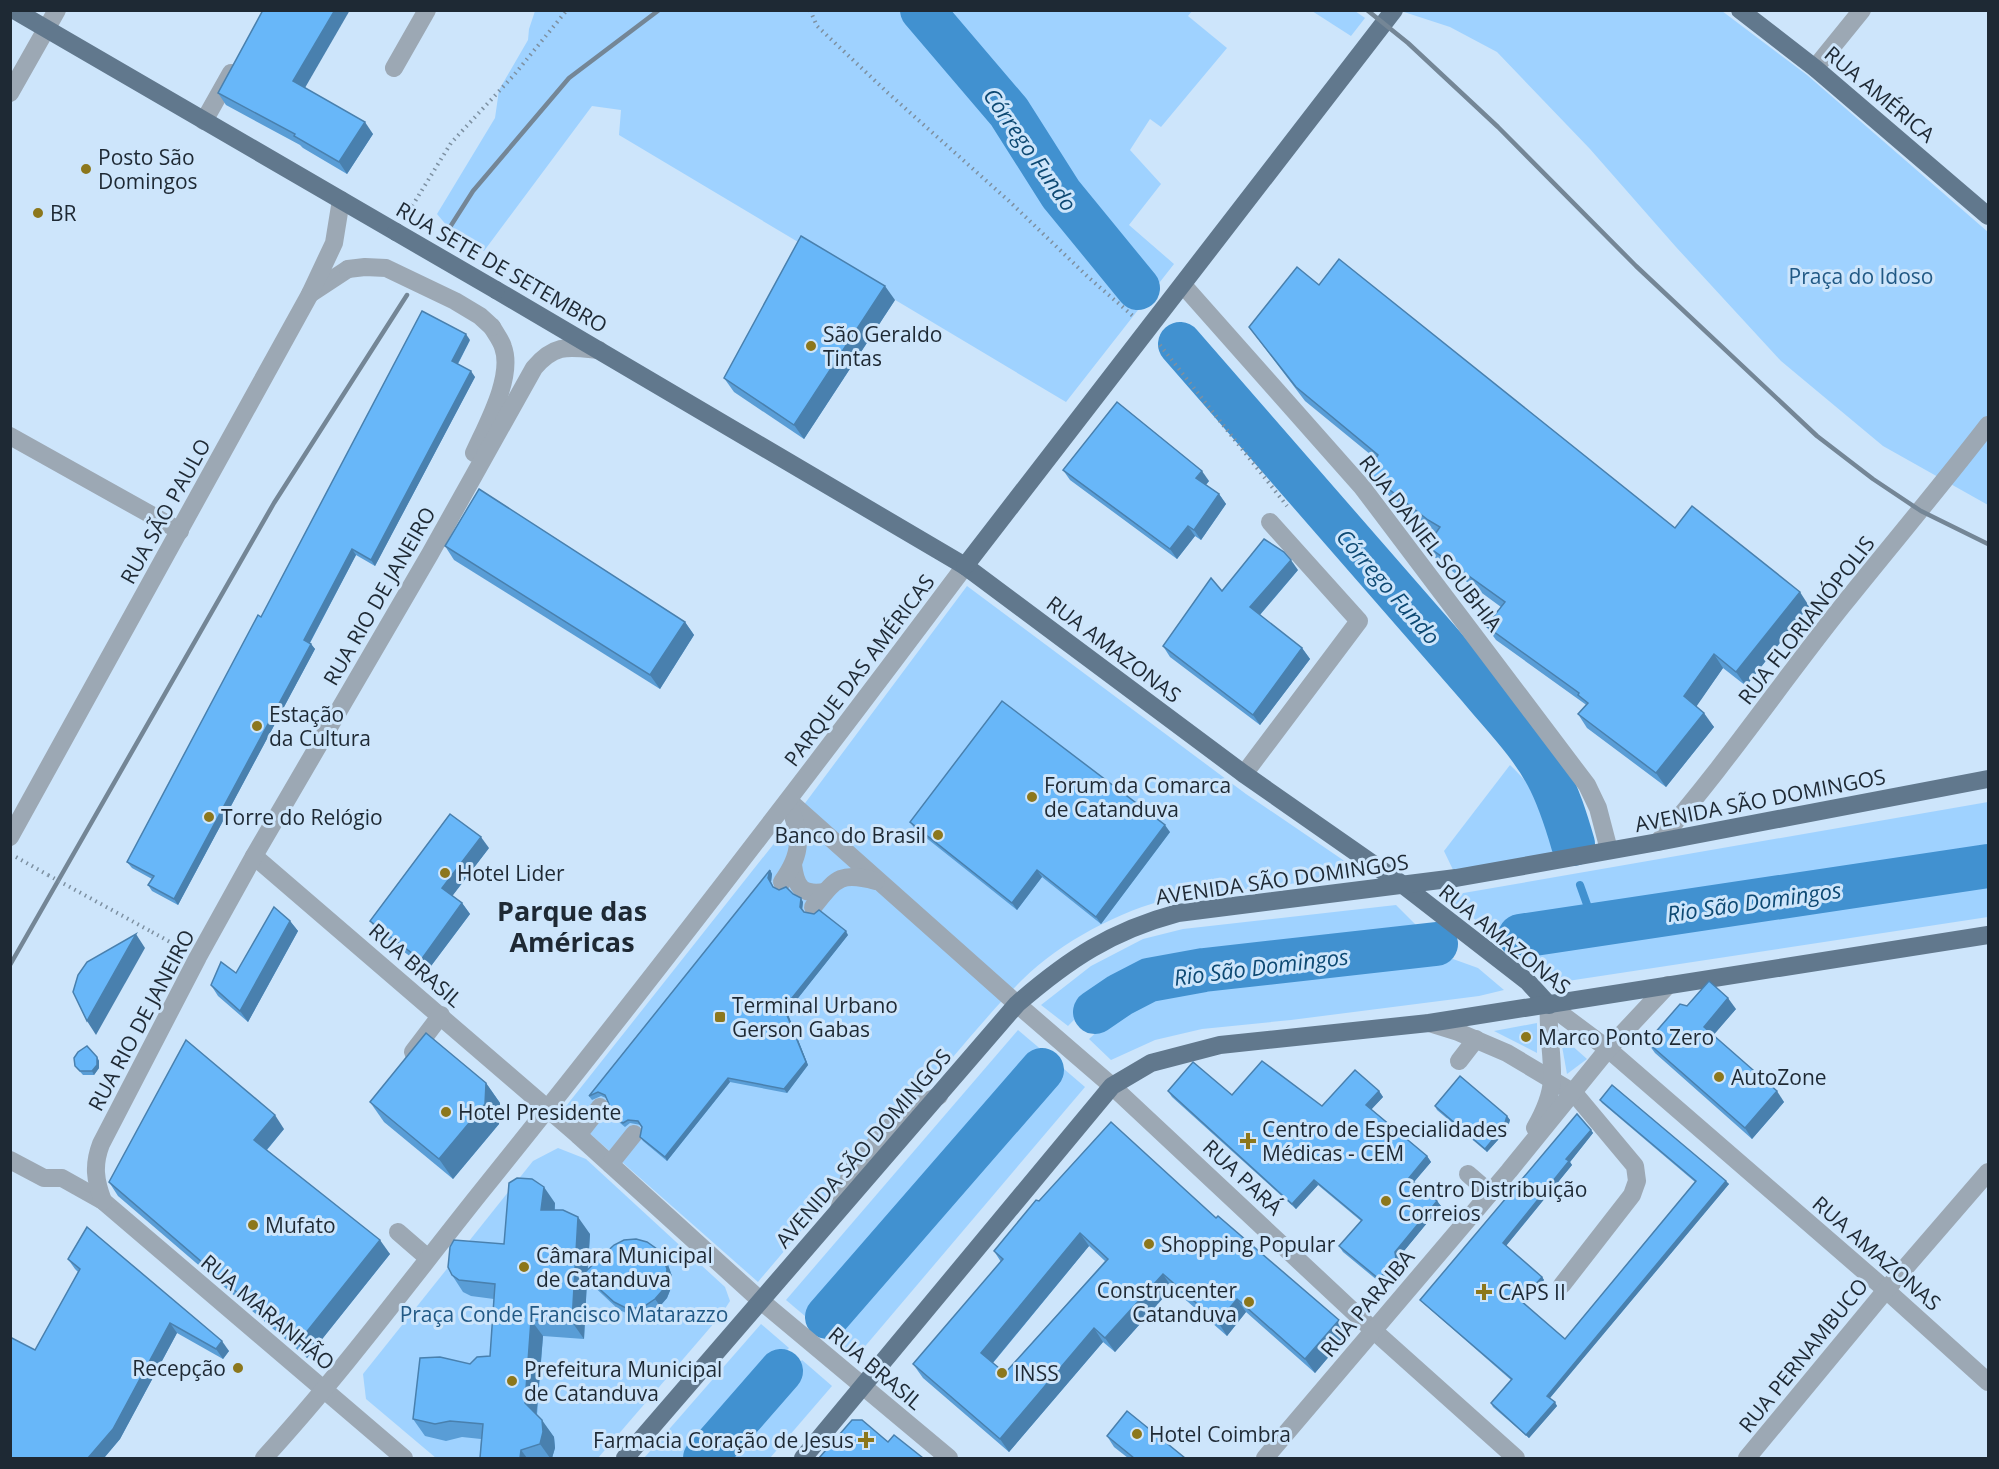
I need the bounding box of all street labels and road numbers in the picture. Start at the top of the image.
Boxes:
street label: RUA AMÉRICA [1819,40,1942,149]
street label: RUA SETE DE SETEMBRO [391,195,613,339]
street label: RUA SÃO PAULO [113,433,217,589]
street label: RUA DANIEL SOUBHIA [1353,449,1509,638]
street label: RUA RIO DE JANEIRO [316,502,442,690]
street label: RUA FLORIANÓPOLIS [1731,530,1881,710]
street label: PARQUE DAS AMÉRICAS [777,568,941,772]
street label: RUA AMAZONAS [1041,589,1187,709]
street label: AVENIDA SÃO DOMINGOS [1632,762,1888,838]
street label: AVENIDA SÃO DOMINGOS [1154,847,1410,911]
street label: RUA AMAZONAS [1433,877,1577,1001]
street label: RUA BRASIL [363,917,469,1013]
street label: RUA RIO DE JANEIRO [81,924,201,1116]
street label: AVENIDA SÃO DOMINGOS [769,1043,957,1253]
street label: RUA PARÁ [1197,1133,1289,1222]
street label: RUA AMAZONAS [1807,1189,1947,1317]
street label: RUA PARAIBA [1314,1243,1421,1363]
street label: RUA MARANHÃO [195,1248,341,1376]
street label: RUA PERNAMBUCO [1732,1272,1874,1438]
street label: RUA BRASIL [823,1320,929,1416]

